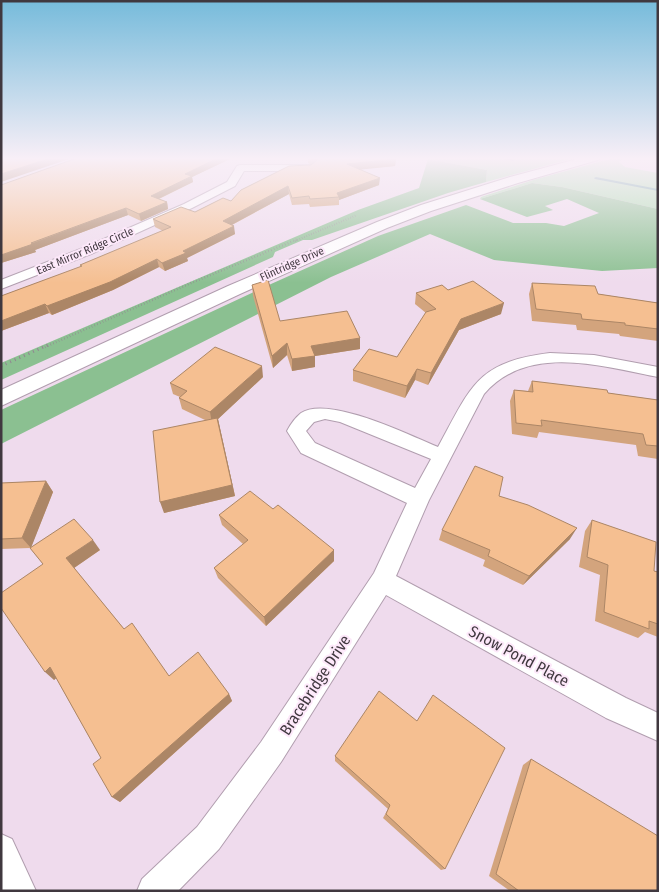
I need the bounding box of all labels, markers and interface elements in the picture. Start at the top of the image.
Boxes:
street label: East Mirror Ridge Circle [35,225,135,277]
street label: Flintridge Drive [258,244,326,284]
street label: Snow Pond Place [466,622,572,690]
street label: Bracebridge Drive [276,631,355,739]

